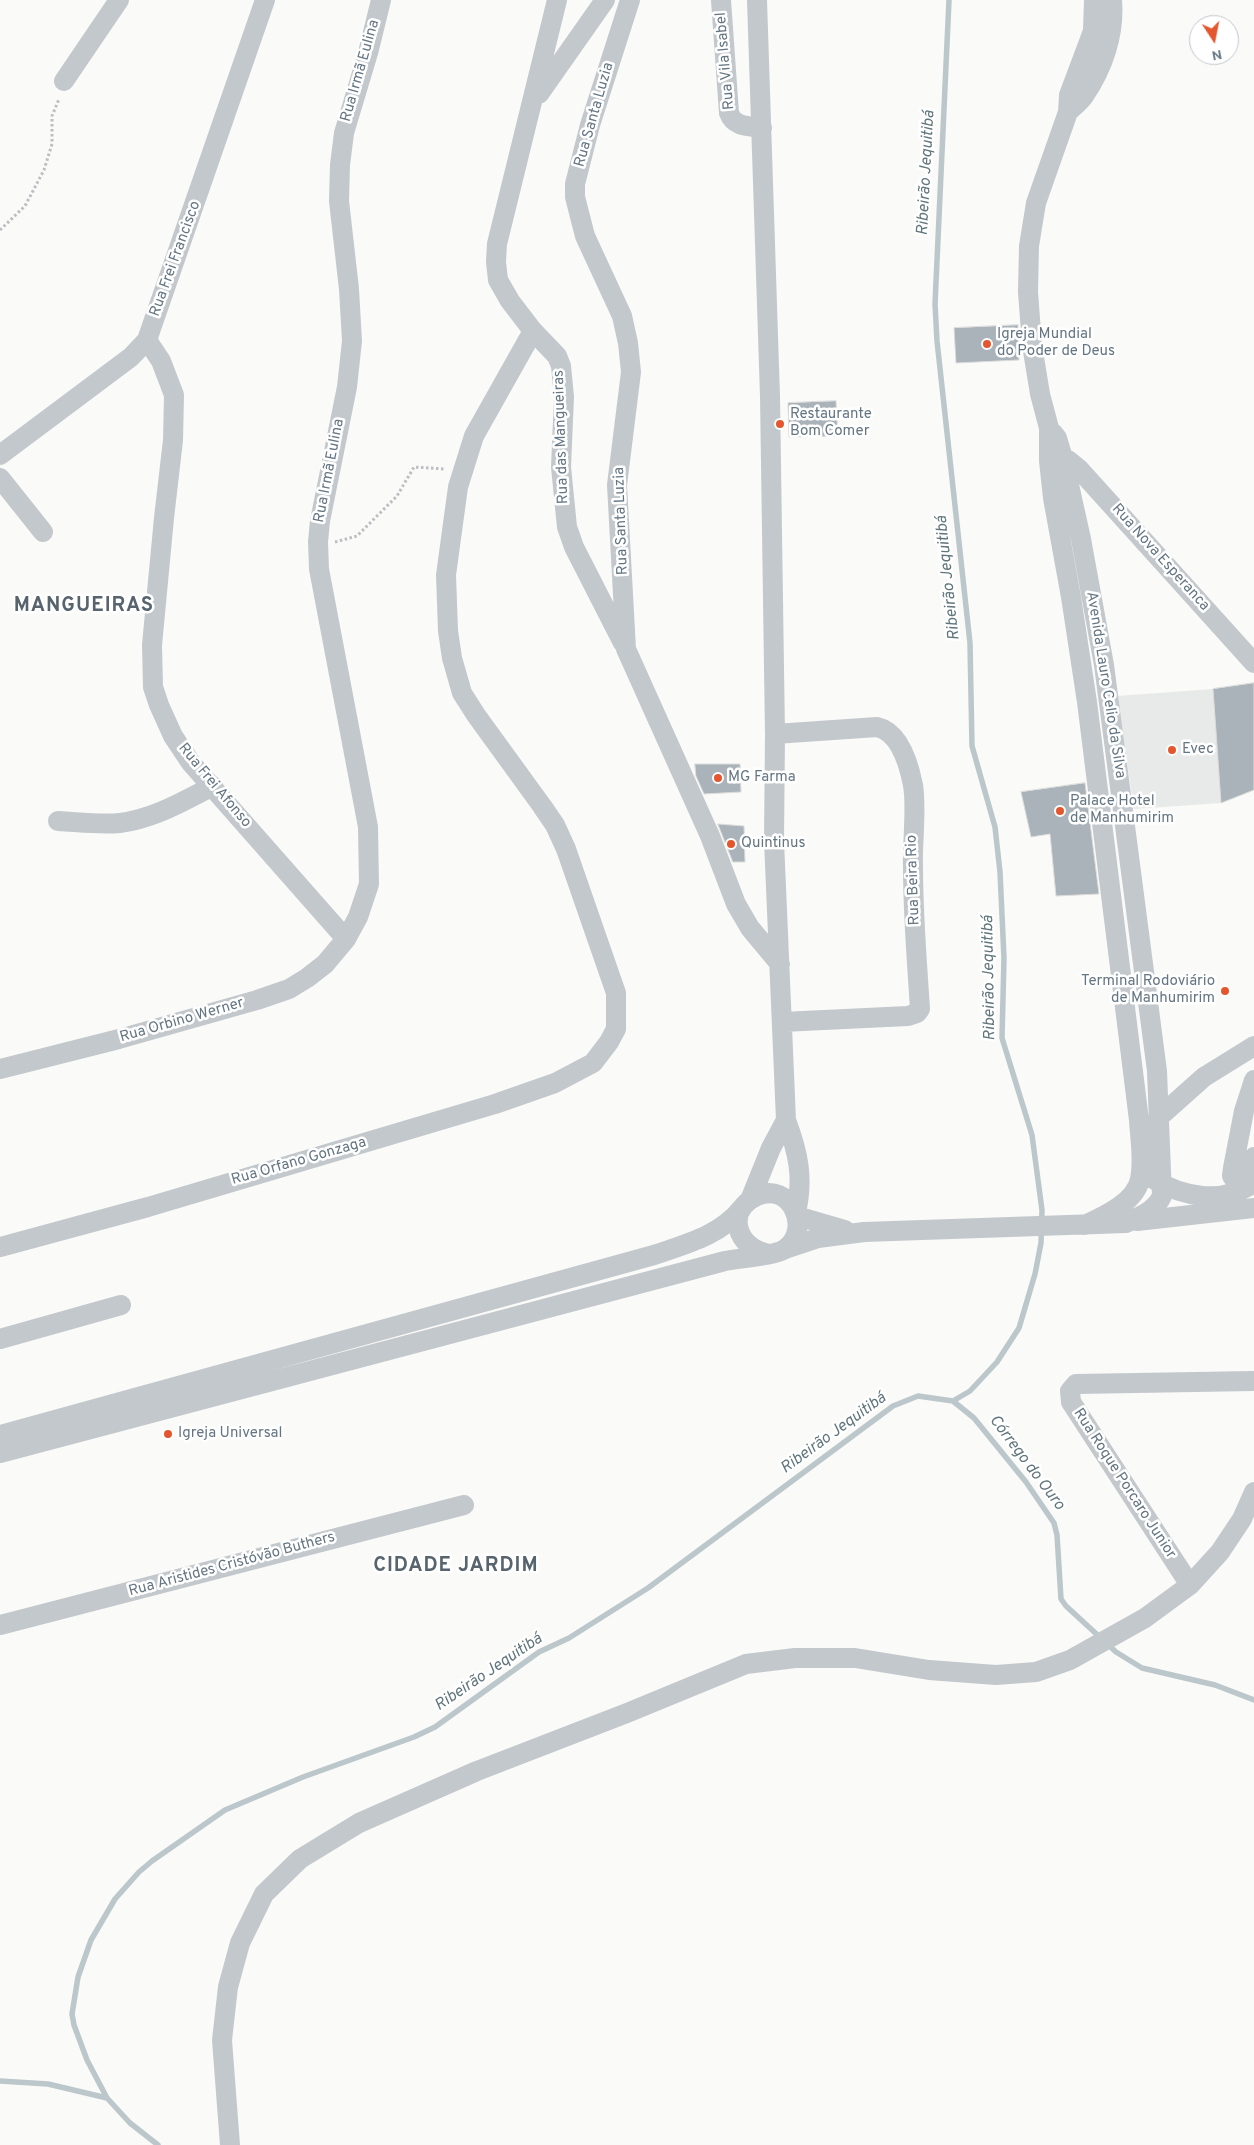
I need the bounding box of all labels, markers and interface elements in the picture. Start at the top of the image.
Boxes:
street label: Rua Vila Isabel [713,11,739,111]
north arrow [1189,15,1239,65]
street label: Rua Irmã Eulina [338,18,384,124]
text: N [1210,45,1223,64]
street label: Rua Santa Luzia [571,61,619,169]
water label: Ribeirão Jequitibá [914,110,940,236]
street label: Rua Frei Francisco [147,199,205,319]
place label: Igreja Mundial do Poder de Deus [997,326,1115,361]
marker: Igreja Mundial do Poder de Deus [981,338,993,350]
street label: Rua das Mangueiras [551,370,573,504]
place label: Restaurante Bom Comer [790,406,872,441]
street label: Rua Irmã Eulina [311,418,349,524]
marker: Restaurante Bom Comer [774,418,786,430]
street label: Rua Santa Luzia [611,467,633,575]
street label: Rua Nova Esperanca [1107,501,1213,615]
water label: Ribeirão Jequitibá [933,515,965,641]
street label: Avenida Lauro Celio da Silva [1081,590,1129,780]
district label: MANGUEIRAS [13,595,155,619]
street label: Rua Frei Afonso [174,740,254,832]
place label: Evec [1182,741,1214,759]
marker: Evec [1166,744,1178,756]
place label: MG Farma [728,769,796,787]
marker: MG Farma [712,772,724,784]
place label: Palace Hotel de Manhumirim [1070,793,1174,828]
marker: Palace Hotel de Manhumirim [1054,805,1066,817]
street label: Rua Beira Rio [903,834,925,926]
place label: Quintinus [741,835,806,853]
marker: Quintinus [725,838,737,850]
water label: Ribeirão Jequitibá [979,915,1001,1041]
place label: Terminal Rodoviário de Manhumirim [1081,973,1215,1008]
marker: Terminal Rodoviário de Manhumirim [1219,985,1231,997]
street label: Rua Orbino Werner [118,995,246,1047]
street label: Rua Orfano Gonzaga [229,1134,369,1190]
water label: Ribeirão Jequitibá [778,1389,890,1479]
street label: Rua Roque Porcaro Junior [1069,1406,1179,1562]
water label: Córrego do Ouro [984,1412,1068,1514]
place label: Igreja Universal [178,1425,282,1443]
marker: Igreja Universal [162,1428,174,1440]
street label: Rua Aristides Cristóvão Buthers [127,1529,337,1601]
district label: CIDADE JARDIM [372,1555,540,1579]
water label: Ribeirão Jequitibá [432,1630,546,1716]

